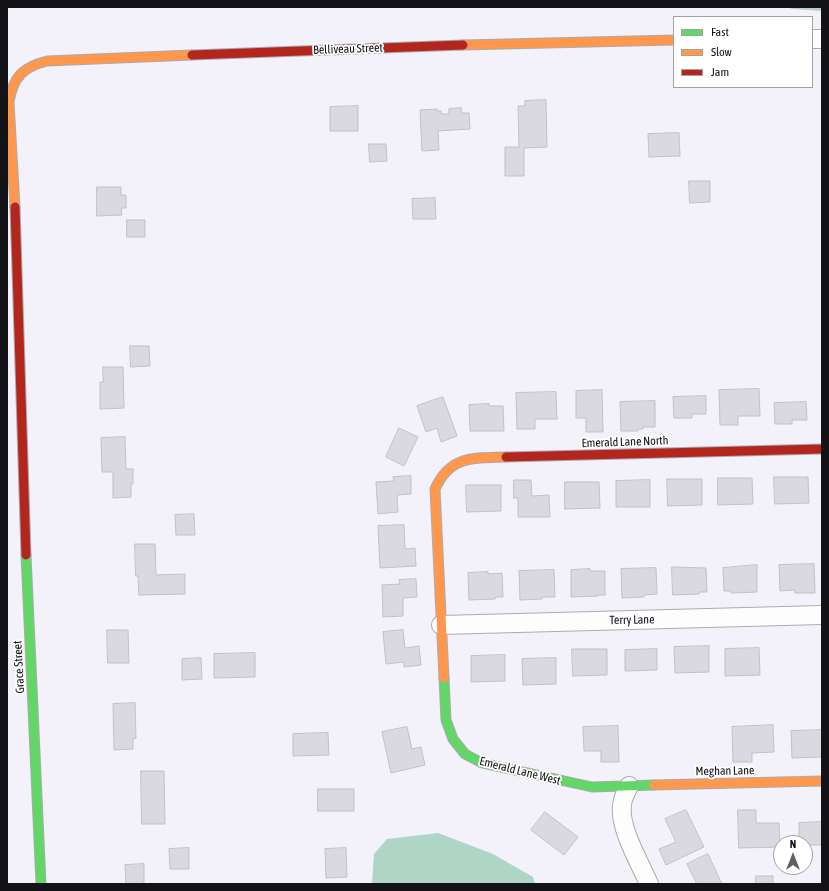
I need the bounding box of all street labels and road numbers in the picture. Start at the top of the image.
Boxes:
street label: Belliveau Street [313,41,383,57]
street label: Emerald Lane North [581,433,669,451]
street label: Terry Lane [609,612,655,628]
street label: Grace Street [10,640,28,694]
street label: Emerald Lane West [478,754,562,788]
street label: Meghan Lane [695,763,755,779]

